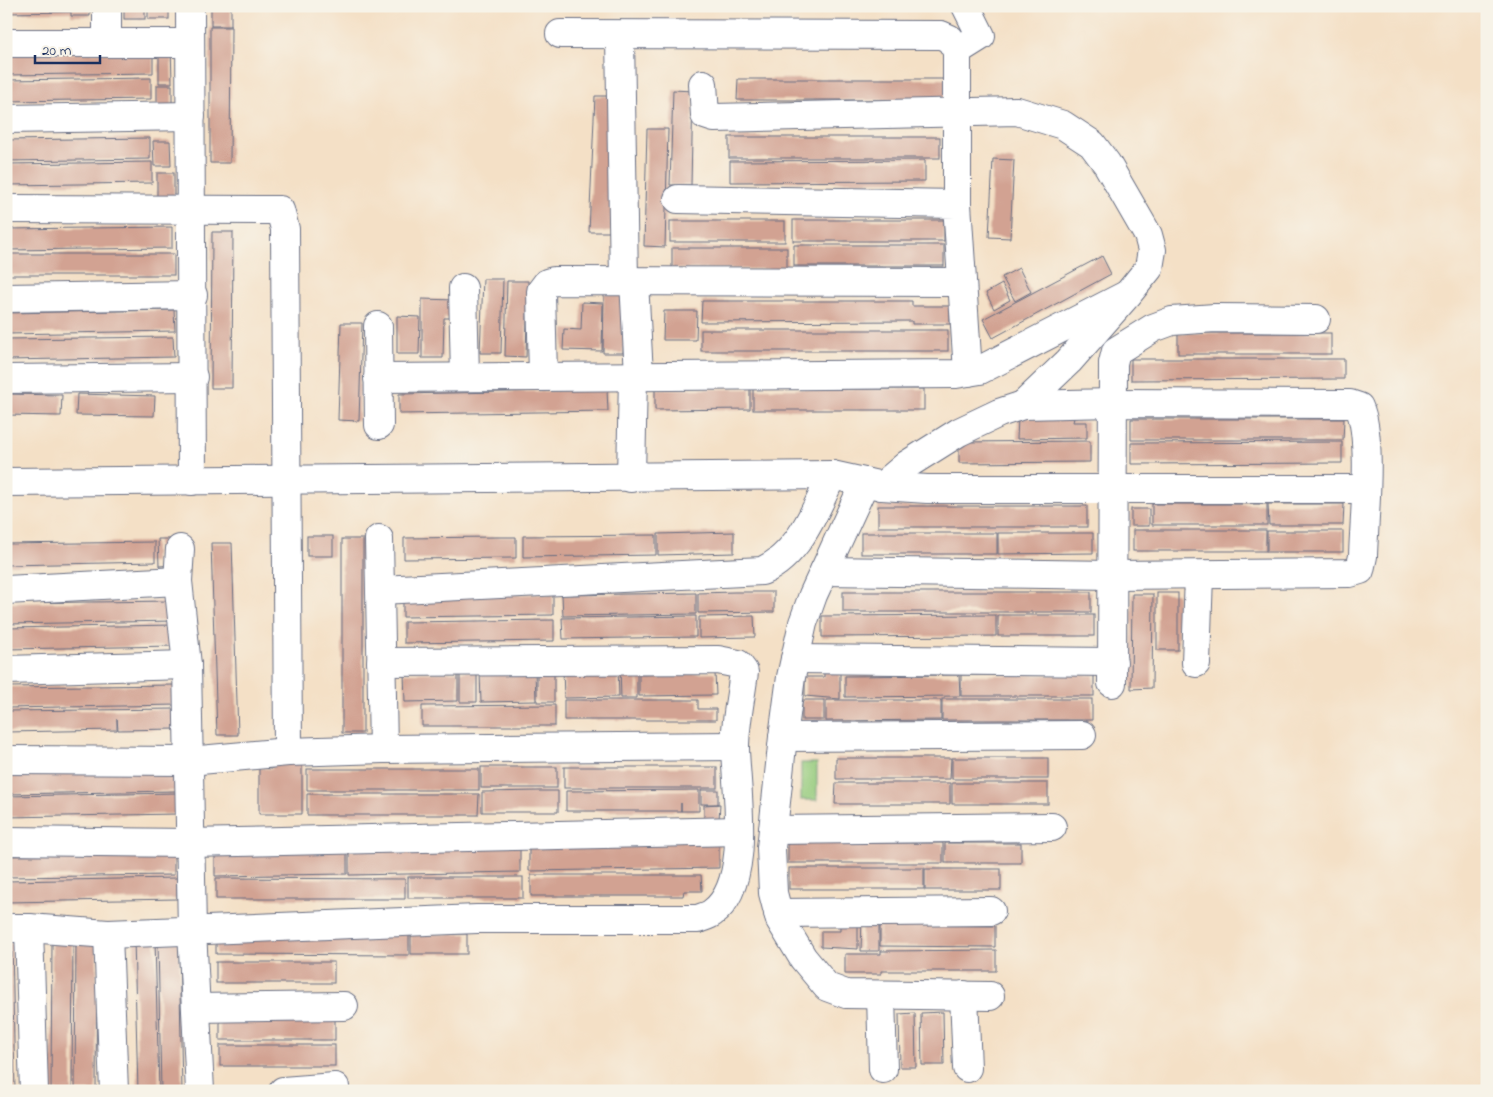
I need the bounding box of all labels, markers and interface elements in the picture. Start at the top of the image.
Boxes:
scale bar [35,32,100,64]
text: 20 m [42,40,72,62]

